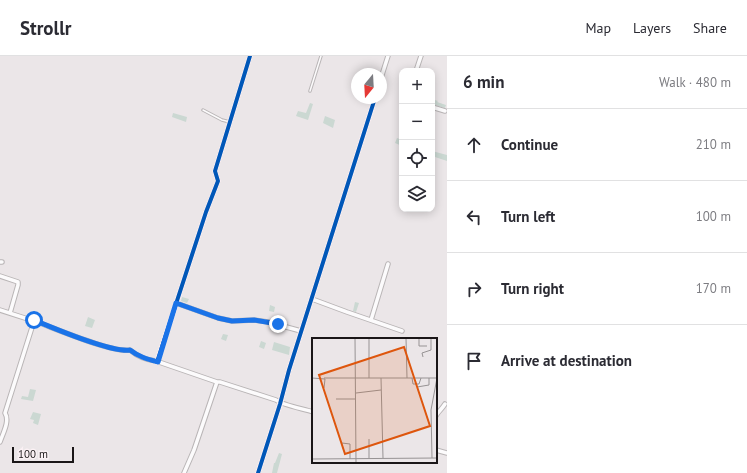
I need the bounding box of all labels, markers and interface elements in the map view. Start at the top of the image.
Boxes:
text: Strollr [20,16,71,40]
text: Map [585,19,611,37]
text: Layers [633,19,671,37]
text: Share [693,19,727,37]
north arrow [351,68,387,104]
map controls [399,68,435,212]
button: + [399,68,435,104]
text: 6 min [463,71,504,93]
text: Walk · 480 m [659,74,731,91]
button: − [399,104,435,140]
icon: ahead [463,134,485,156]
text: Continue [501,135,558,154]
text: 210 m [696,136,731,153]
button: locate [399,140,435,176]
button: layers [399,176,435,212]
icon: left [463,206,485,228]
text: Turn left [501,207,555,226]
text: 100 m [696,208,731,225]
icon: right [463,278,485,300]
text: Turn right [501,279,564,298]
text: 170 m [696,280,731,297]
route start [25,311,43,329]
route end [269,315,287,333]
inset map [312,338,437,463]
icon: arrive [463,350,485,372]
text: Arrive at destination [501,351,632,370]
scale bar [12,445,74,464]
text: 100 m [18,447,48,461]

